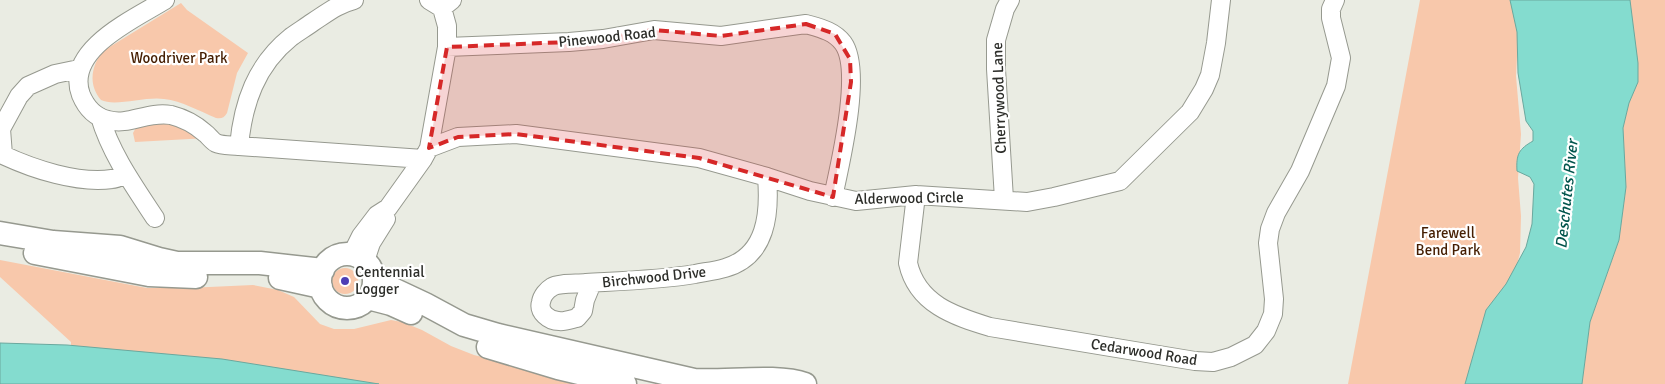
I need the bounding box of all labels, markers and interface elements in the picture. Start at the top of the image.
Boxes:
street label: Pinewood Road [557,23,657,51]
street label: Cherrywood Lane [988,42,1010,154]
park label: Woodriver Park [130,49,228,67]
water label: Deschutes River [1551,137,1583,249]
street label: Alderwood Circle [854,188,964,208]
park label: Farewell Bend Park [1416,224,1481,259]
place label: Centennial Logger [355,263,425,298]
street label: Birchwood Drive [601,263,707,291]
marker: Centennial Logger [339,275,351,287]
street label: Cedarwood Road [1090,335,1199,369]

